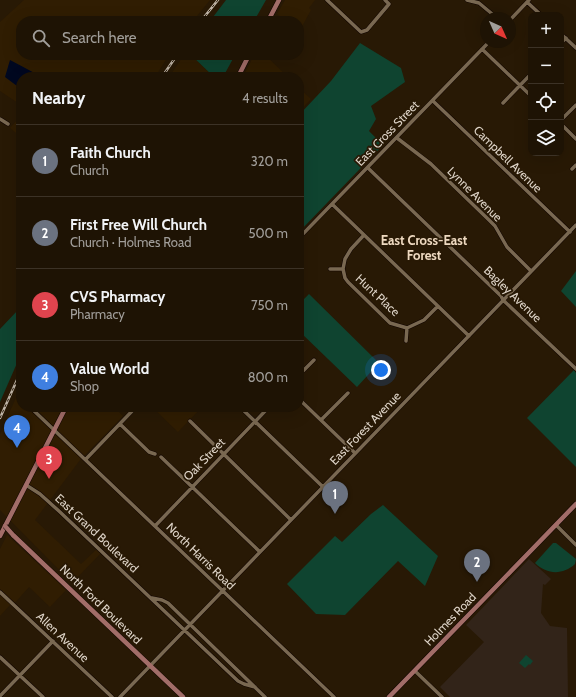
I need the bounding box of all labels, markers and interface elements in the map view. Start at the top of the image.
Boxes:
north arrow [480,12,516,48]
map controls [528,12,564,156]
button: + [528,12,564,48]
search box [16,16,304,60]
icon: search [30,27,52,49]
text: Search here [62,29,137,47]
button: − [528,48,564,84]
button: locate [528,84,564,120]
text: Nearby [32,88,85,108]
text: 4 results [242,90,288,106]
street label: East Cross Street [352,97,422,169]
button: layers [528,120,564,156]
street label: Campbell Avenue [471,122,545,196]
text: Faith Church [70,144,151,162]
text: 1 [43,153,47,169]
text: 320 m [251,153,288,169]
text: Church [70,162,109,178]
street label: Lynne Avenue [444,163,506,225]
text: First Free Will Church [70,216,207,234]
text: 2 [42,225,48,241]
text: 500 m [248,225,288,241]
district label: East Cross-East Forest [381,232,468,263]
text: Church · Holmes Road [70,234,191,250]
street label: Bagley Avenue [481,263,545,325]
street label: Hunt Place [353,271,403,319]
text: CVS Pharmacy [70,288,165,306]
text: 3 [41,297,49,313]
text: 750 m [251,297,288,313]
text: Pharmacy [70,306,125,322]
text: Value World [70,360,149,378]
your location [371,360,391,380]
text: 4 [41,369,49,385]
text: 800 m [248,369,288,385]
text: Shop [70,378,99,394]
street label: East Forest Avenue [326,388,404,468]
pin: 4 [4,415,30,448]
street label: Oak Street [180,434,228,484]
pin: 3 [36,446,62,479]
pin: 1 [322,481,348,514]
street label: East Grand Boulevard [52,491,142,575]
street label: North Harris Road [163,519,239,593]
pin: 2 [464,549,490,582]
street label: North Ford Boulevard [57,561,145,647]
street label: Holmes Road [421,589,479,649]
street label: Allen Avenue [34,609,92,665]

